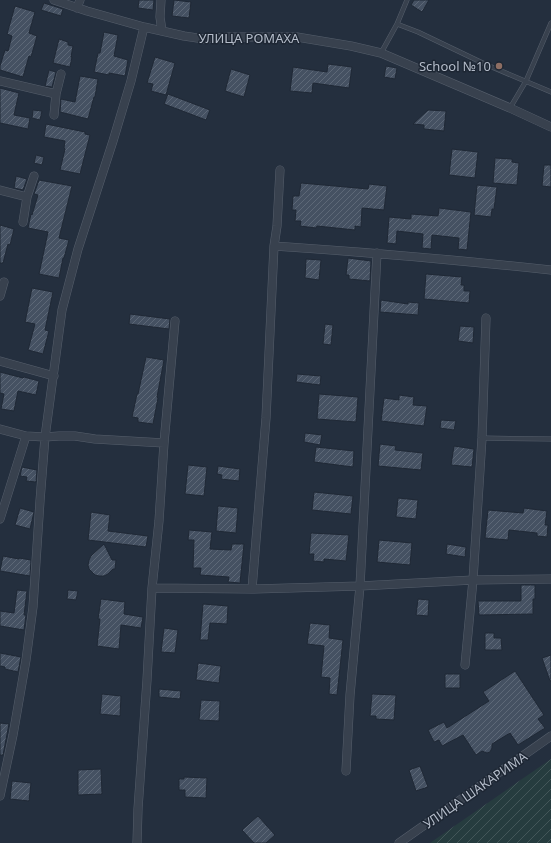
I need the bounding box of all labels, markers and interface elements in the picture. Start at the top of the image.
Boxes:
street label: УЛИЦА РОМАХА [199,29,300,47]
place label: School №10 [419,57,491,75]
marker: School №10 [494,61,504,71]
street label: УЛИЦА ШАКАРИМА [419,747,531,833]

